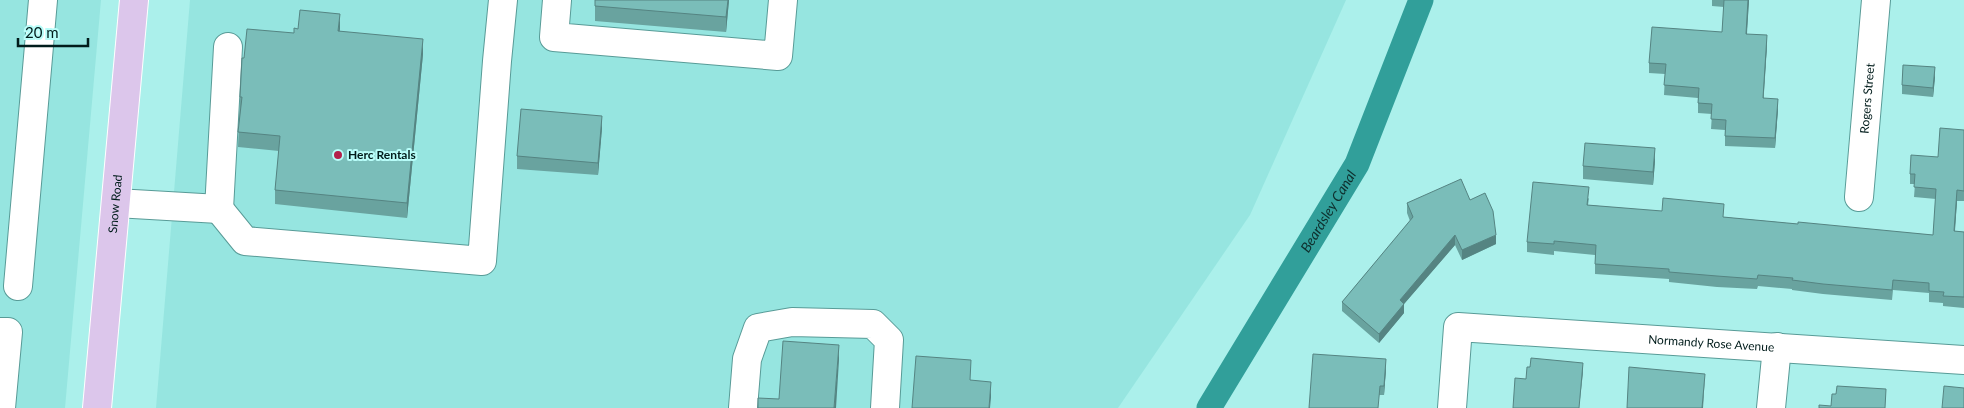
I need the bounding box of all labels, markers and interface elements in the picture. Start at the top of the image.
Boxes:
scale bar [18,15,88,47]
text: 20 m [25,23,59,41]
street label: Rogers Street [1857,62,1878,134]
place label: Herc Rentals [348,147,416,162]
marker: Herc Rentals [332,149,344,161]
water label: Beardsley Canal [1297,167,1359,255]
street label: Snow Road [105,174,125,234]
street label: Normandy Rose Avenue [1648,331,1775,355]

